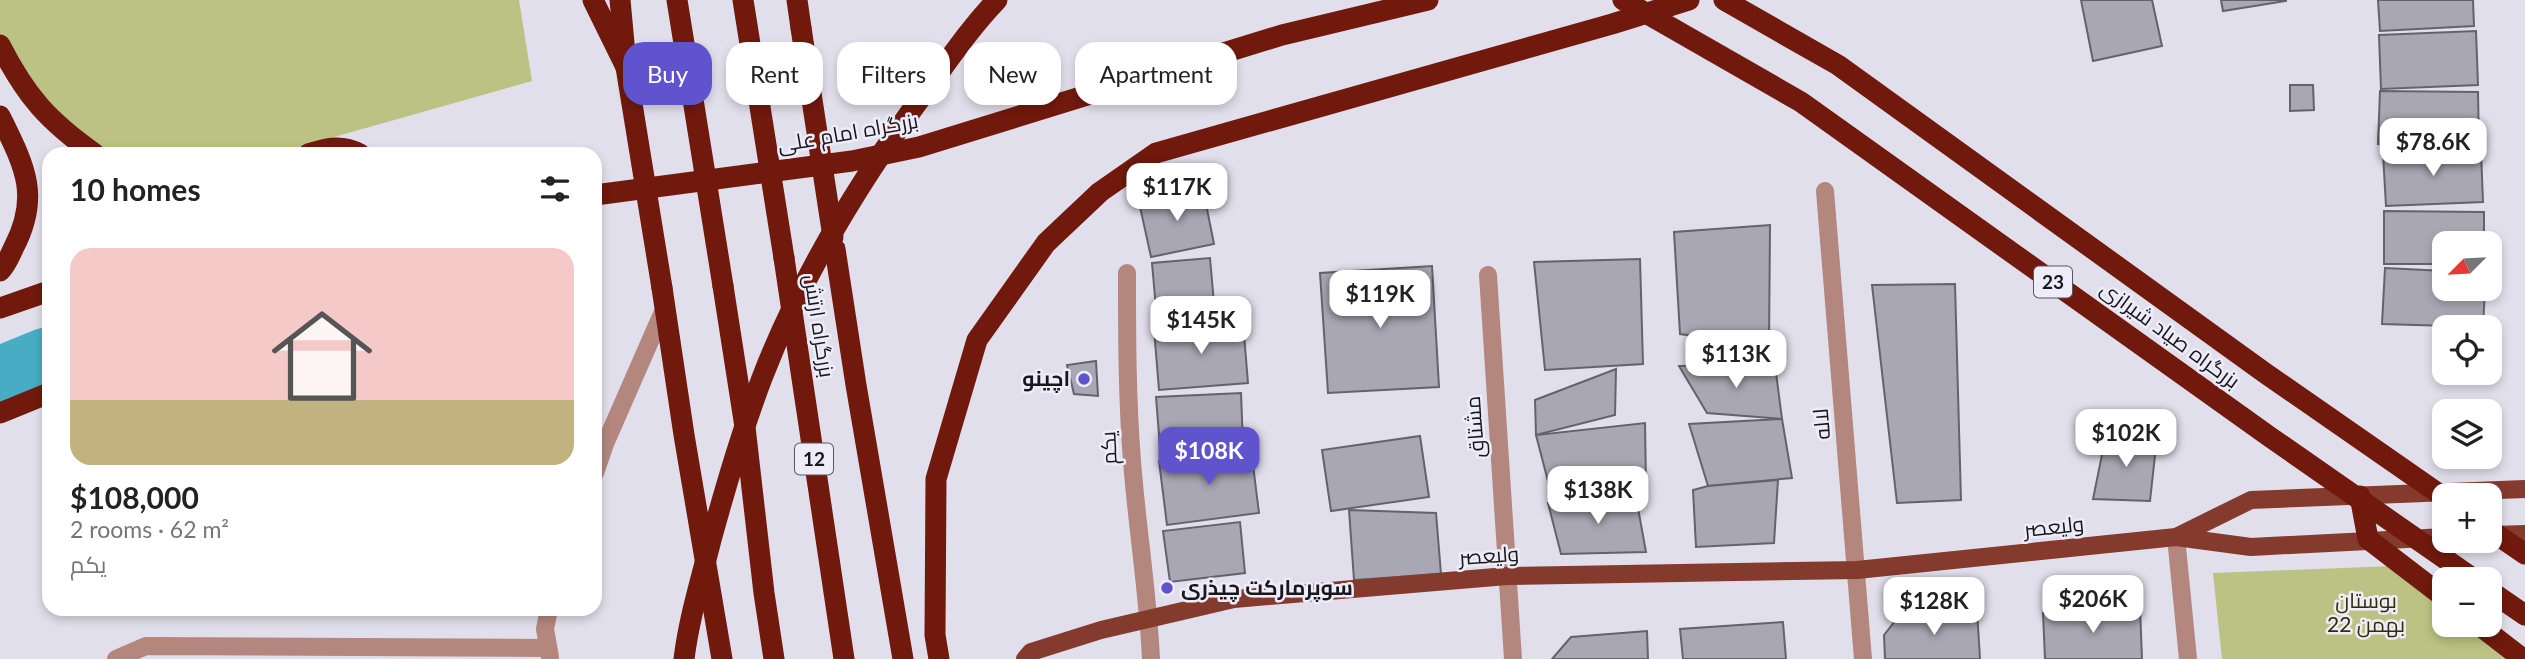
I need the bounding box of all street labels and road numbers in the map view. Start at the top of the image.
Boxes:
street label: بزرگراه امام علی [775,107,921,159]
road number: 23 [2034,266,2072,298]
street label: بزرگراه ارتش [798,272,841,379]
street label: بزرگراه صیاد شیرازی [2095,275,2245,394]
street label: مشتاق [1459,395,1490,459]
street label: لاله [1807,407,1834,441]
street label: یکم [1094,430,1124,465]
road number: 12 [795,444,833,474]
street label: ولیعصر [2022,510,2085,542]
street label: ولیعصر [1457,540,1520,570]

